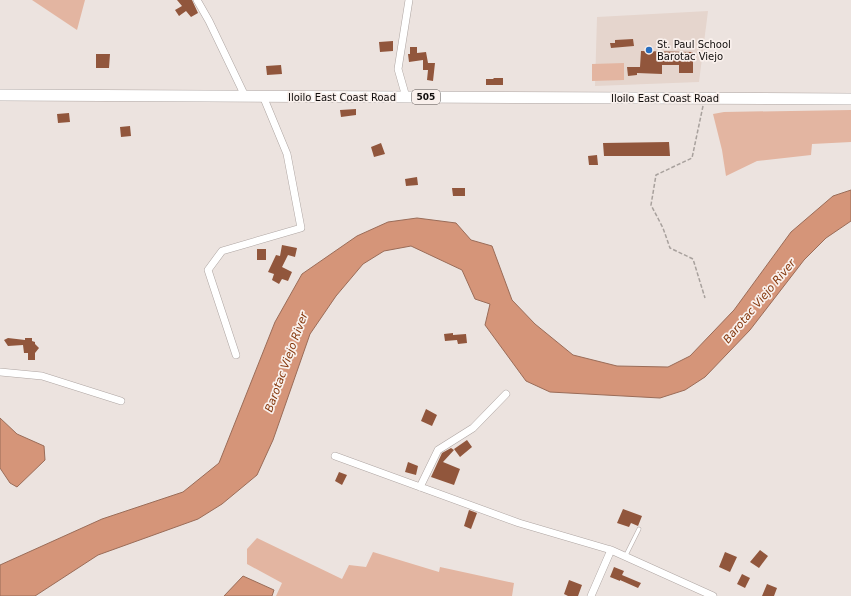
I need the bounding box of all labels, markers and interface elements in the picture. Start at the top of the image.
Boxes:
place label: St. Paul School Barotac Viejo [657,39,731,62]
marker: St. Paul School Barotac Viejo [644,45,654,55]
road number: 505 [412,90,440,104]
street label: Iloilo East Coast Road [288,92,396,103]
street label: Iloilo East Coast Road [611,93,719,104]
water label: Barotac Viejo River [721,256,799,346]
water label: Barotac Viejo River [262,309,311,414]

